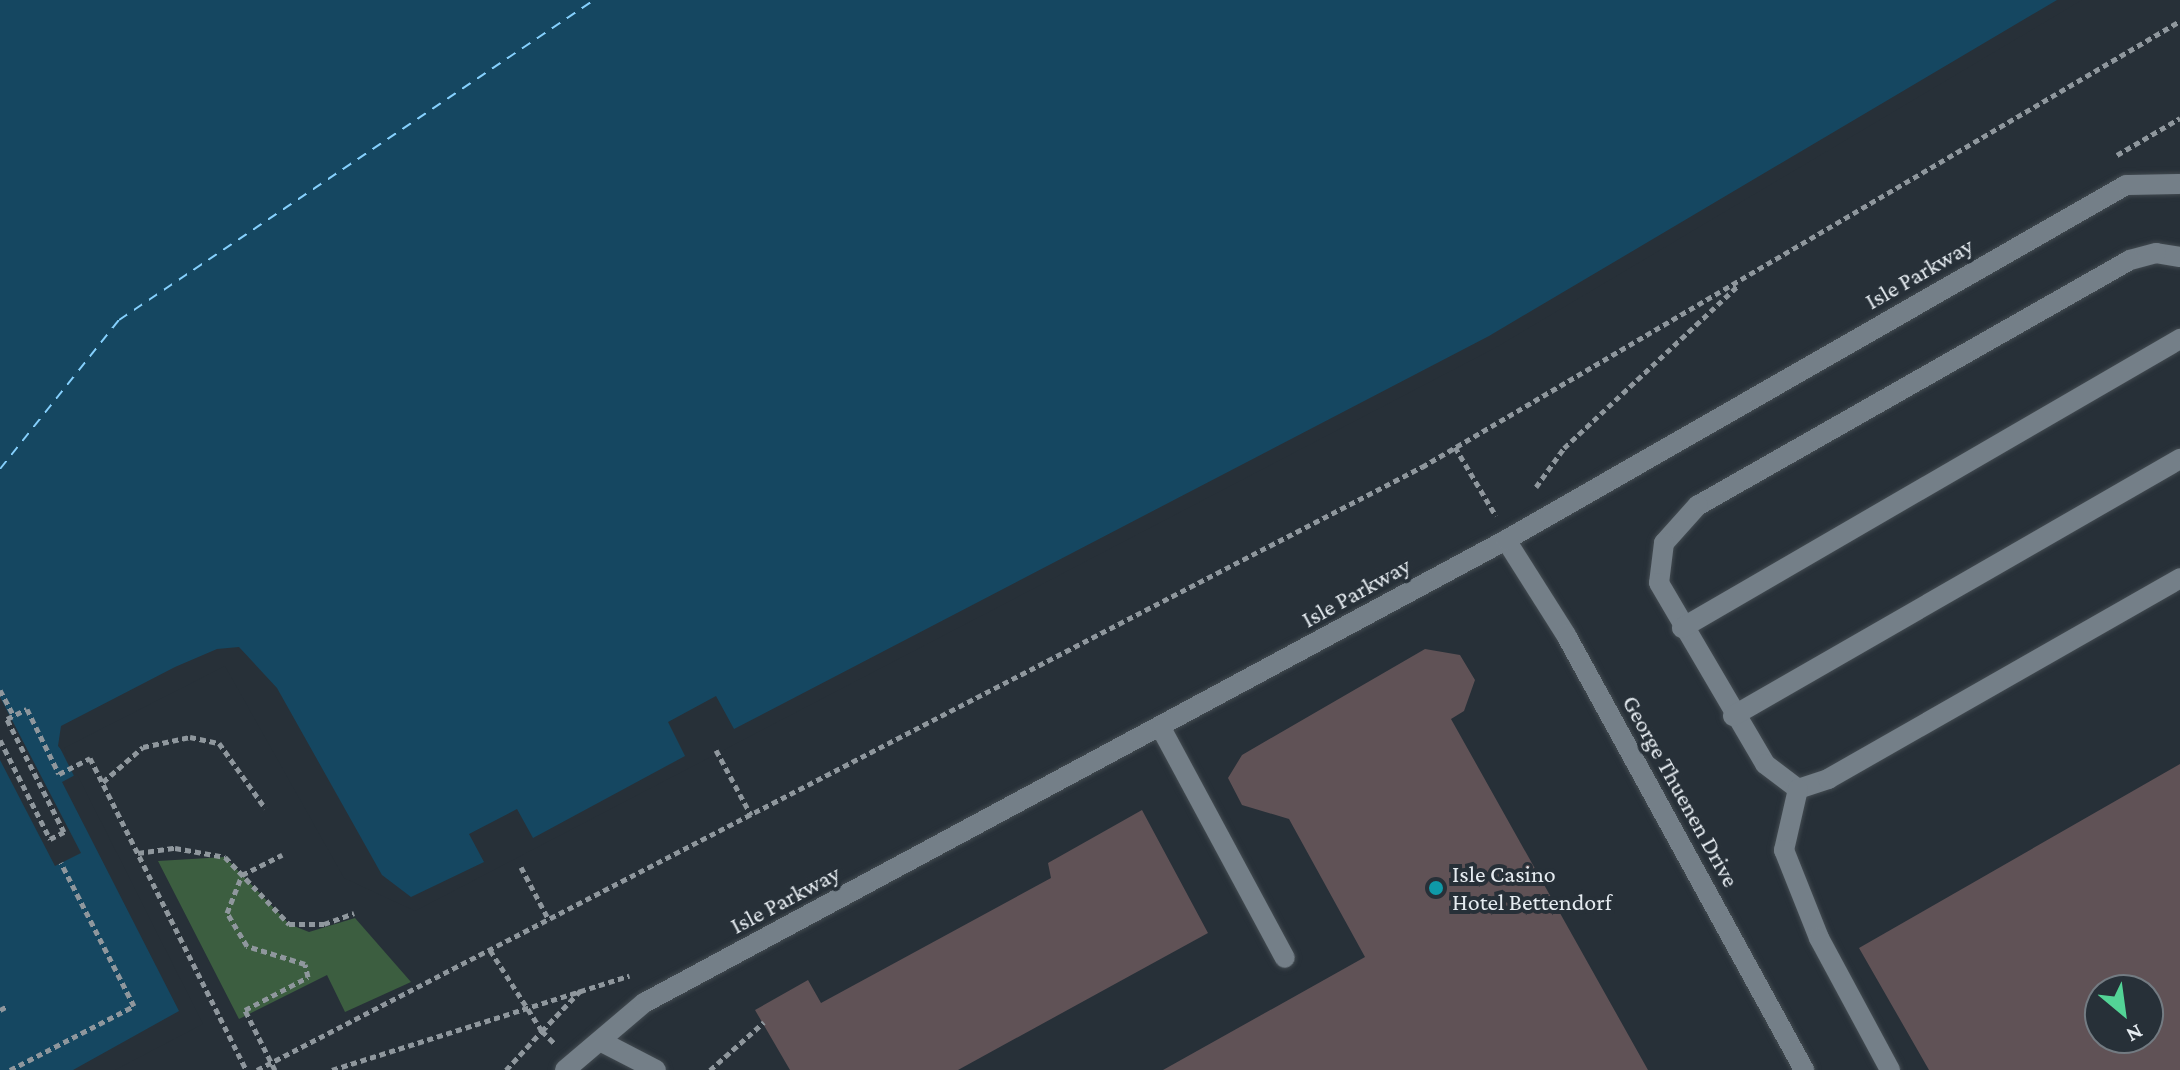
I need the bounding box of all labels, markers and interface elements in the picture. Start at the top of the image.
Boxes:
street label: Isle Parkway [1860,231,1978,315]
street label: Isle Parkway [1297,550,1415,634]
street label: George Thuenen Drive [1616,690,1746,892]
street label: Isle Parkway [725,858,845,940]
place label: Isle Casino Hotel Bettendorf [1452,860,1612,916]
marker: Isle Casino Hotel Bettendorf [1427,879,1445,897]
north arrow [2084,974,2164,1054]
text: N [2122,1019,2148,1048]

